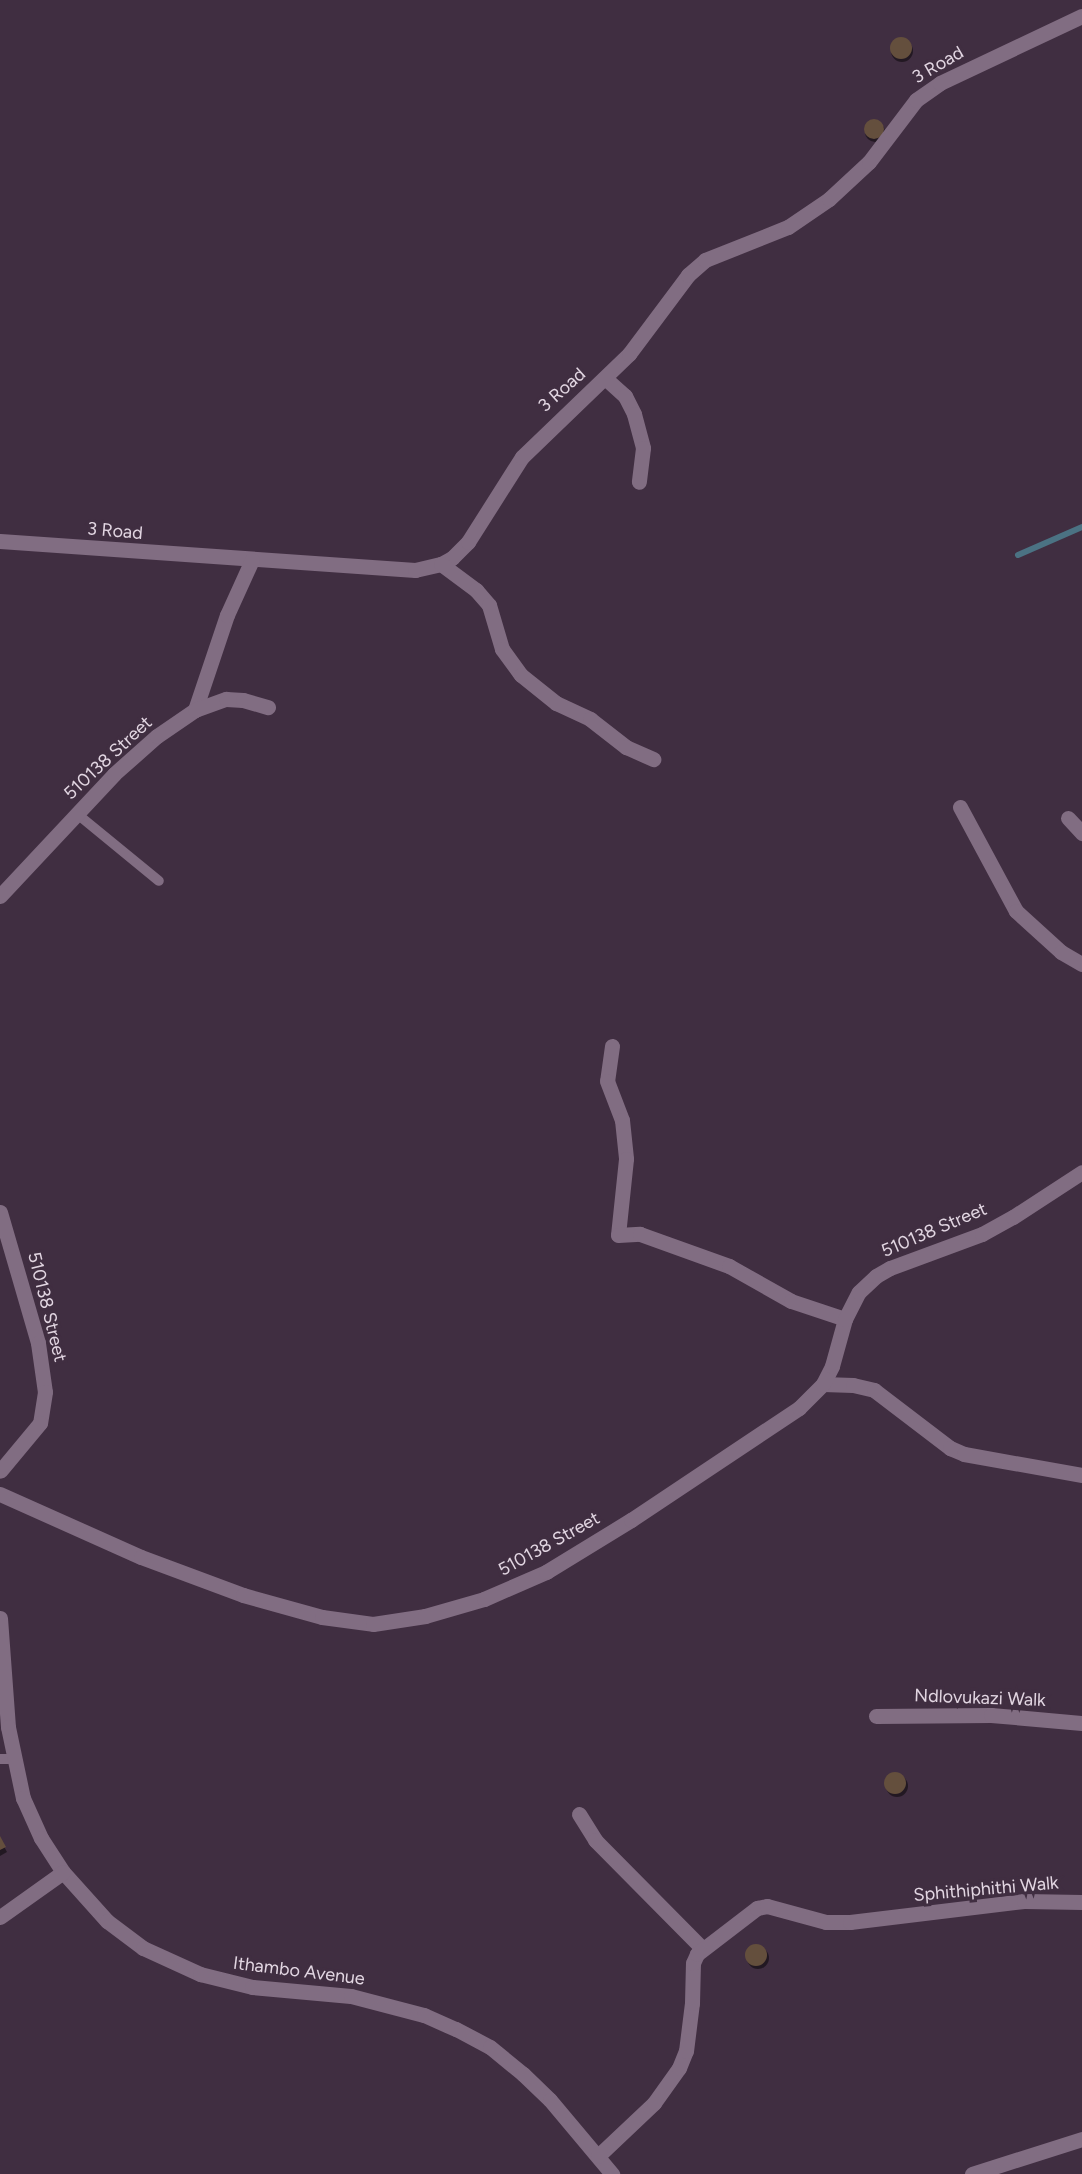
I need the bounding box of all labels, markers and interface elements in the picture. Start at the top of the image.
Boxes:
street label: 3 Road [908,42,968,88]
street label: 3 Road [534,363,590,417]
street label: 3 Road [86,518,144,544]
street label: 510138 Street [60,712,156,804]
street label: 510138 Street [878,1198,990,1262]
street label: 510138 Street [23,1250,71,1364]
street label: 510138 Street [495,1507,603,1581]
street label: Ndlovukazi Walk [914,1685,1046,1711]
street label: Sphithiphithi Walk [912,1872,1060,1906]
street label: Ithambo Avenue [232,1952,366,1990]

